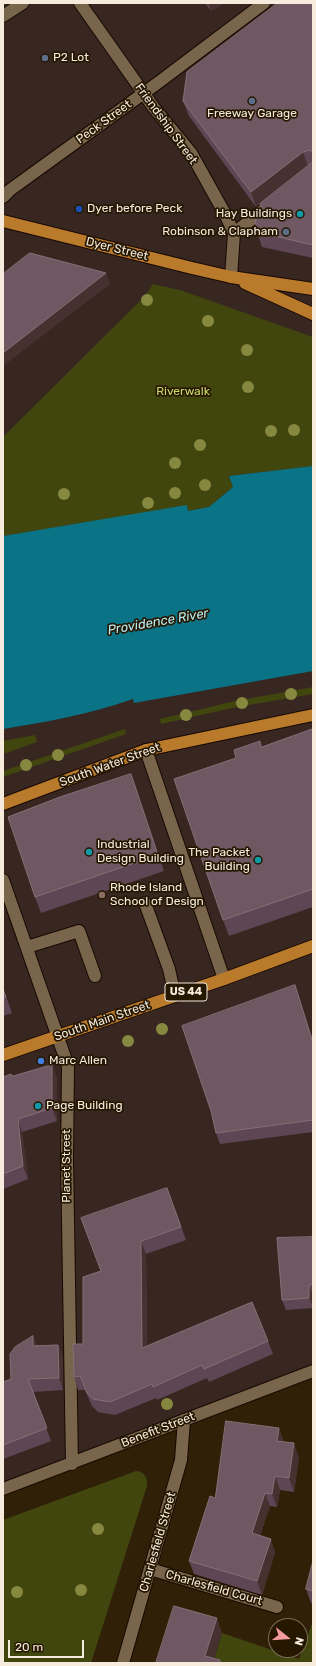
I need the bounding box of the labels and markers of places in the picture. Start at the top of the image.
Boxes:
place label: P2 Lot [53,51,89,65]
marker: P2 Lot [40,53,50,63]
marker: Freeway Garage [247,96,257,106]
place label: Freeway Garage [207,107,297,121]
place label: Dyer before Peck [87,202,182,216]
marker: Dyer before Peck [74,204,84,214]
place label: Hay Buildings [216,207,292,221]
marker: Hay Buildings [295,209,305,219]
place label: Robinson & Clapham [162,225,278,239]
marker: Robinson & Clapham [281,227,291,237]
place label: Industrial Design Building [97,838,184,866]
place label: The Packet Building [188,846,250,874]
marker: Industrial Design Building [84,847,94,857]
marker: The Packet Building [253,855,263,865]
place label: Rhode Island School of Design [110,881,204,909]
marker: Rhode Island School of Design [97,890,107,900]
place label: Marc Allen [49,1054,107,1068]
marker: Marc Allen [36,1056,46,1066]
place label: Page Building [46,1099,123,1113]
marker: Page Building [33,1101,43,1111]

